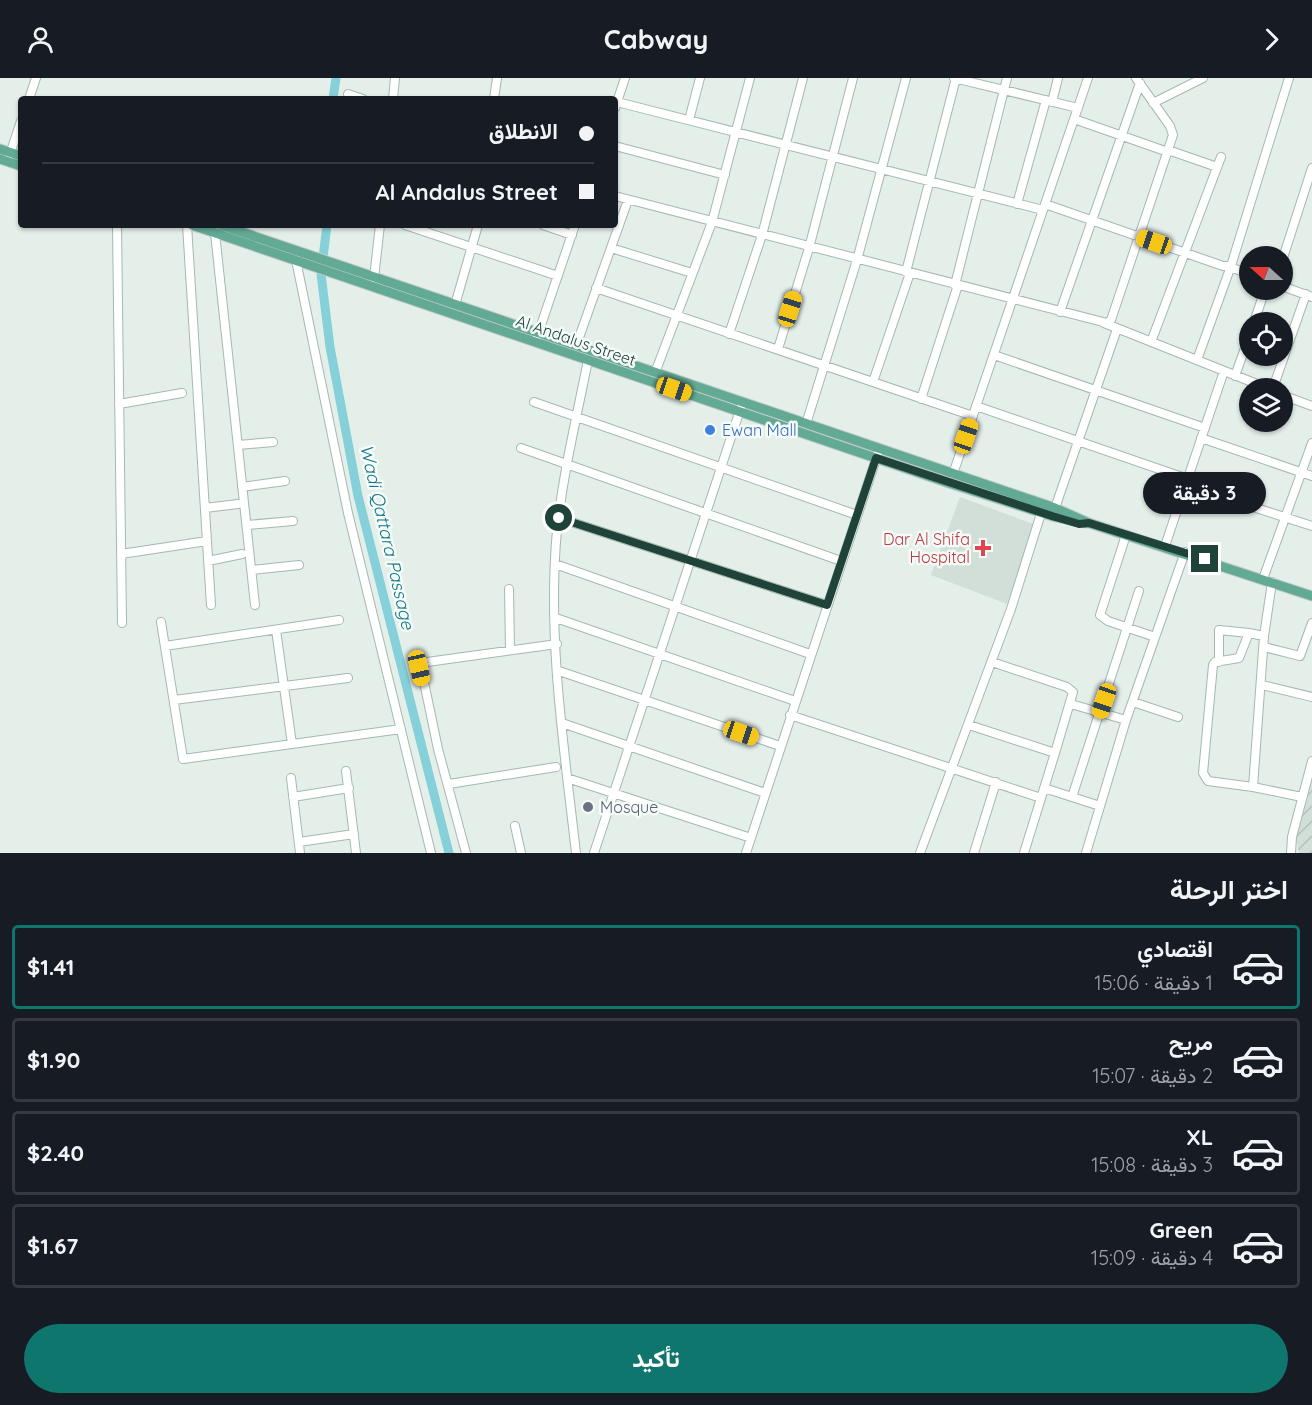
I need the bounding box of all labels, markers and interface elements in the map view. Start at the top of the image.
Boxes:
text: Cabway [604,22,708,56]
icon: person [24,23,57,56]
icon: forward [1255,23,1288,56]
text: الانطلاق [489,117,558,145]
text: Al Andalus Street [375,178,558,206]
car [1134,228,1174,256]
north arrow [1239,246,1293,300]
map controls [1239,246,1293,432]
car [776,289,804,329]
street label: Al Andalus Street [513,310,639,370]
button: locate [1239,312,1293,366]
car [654,375,694,403]
button: layers [1239,378,1293,432]
car [952,416,980,456]
place label: Ewan Mall [722,420,797,440]
marker: Ewan Mall [703,423,717,437]
water label: Wadi Qattara Passage [355,442,420,632]
callout: 3 دقيقة [1144,472,1266,514]
text: 3 دقيقة [1173,480,1236,505]
route start [545,504,572,531]
place label: Dar Al Shifa Hospital [883,529,970,567]
marker: Dar Al Shifa Hospital [974,539,992,557]
route end [1191,545,1218,572]
car [406,648,432,688]
car [1090,681,1118,721]
car [721,719,761,747]
place label: Mosque [600,797,658,817]
marker: Mosque [581,800,595,814]
text: اختر الرحلة [1170,872,1288,906]
text: اقتصادي [1137,935,1213,963]
icon: car [1231,940,1285,994]
text: $1.41 [27,953,74,981]
text: 1 دقيقة · 15:06 [1094,970,1213,995]
text: مريح [1169,1028,1213,1056]
icon: car [1231,1033,1285,1087]
text: $1.90 [27,1046,80,1074]
text: 2 دقيقة · 15:07 [1092,1063,1213,1088]
text: XL [1186,1123,1213,1151]
icon: car [1231,1126,1285,1180]
text: $2.40 [27,1139,84,1167]
text: 3 دقيقة · 15:08 [1091,1152,1213,1177]
text: Green [1150,1216,1213,1244]
icon: car [1231,1219,1285,1273]
text: $1.67 [27,1232,78,1260]
text: 4 دقيقة · 15:09 [1091,1245,1213,1270]
button: تأكيد [24,1324,1288,1393]

